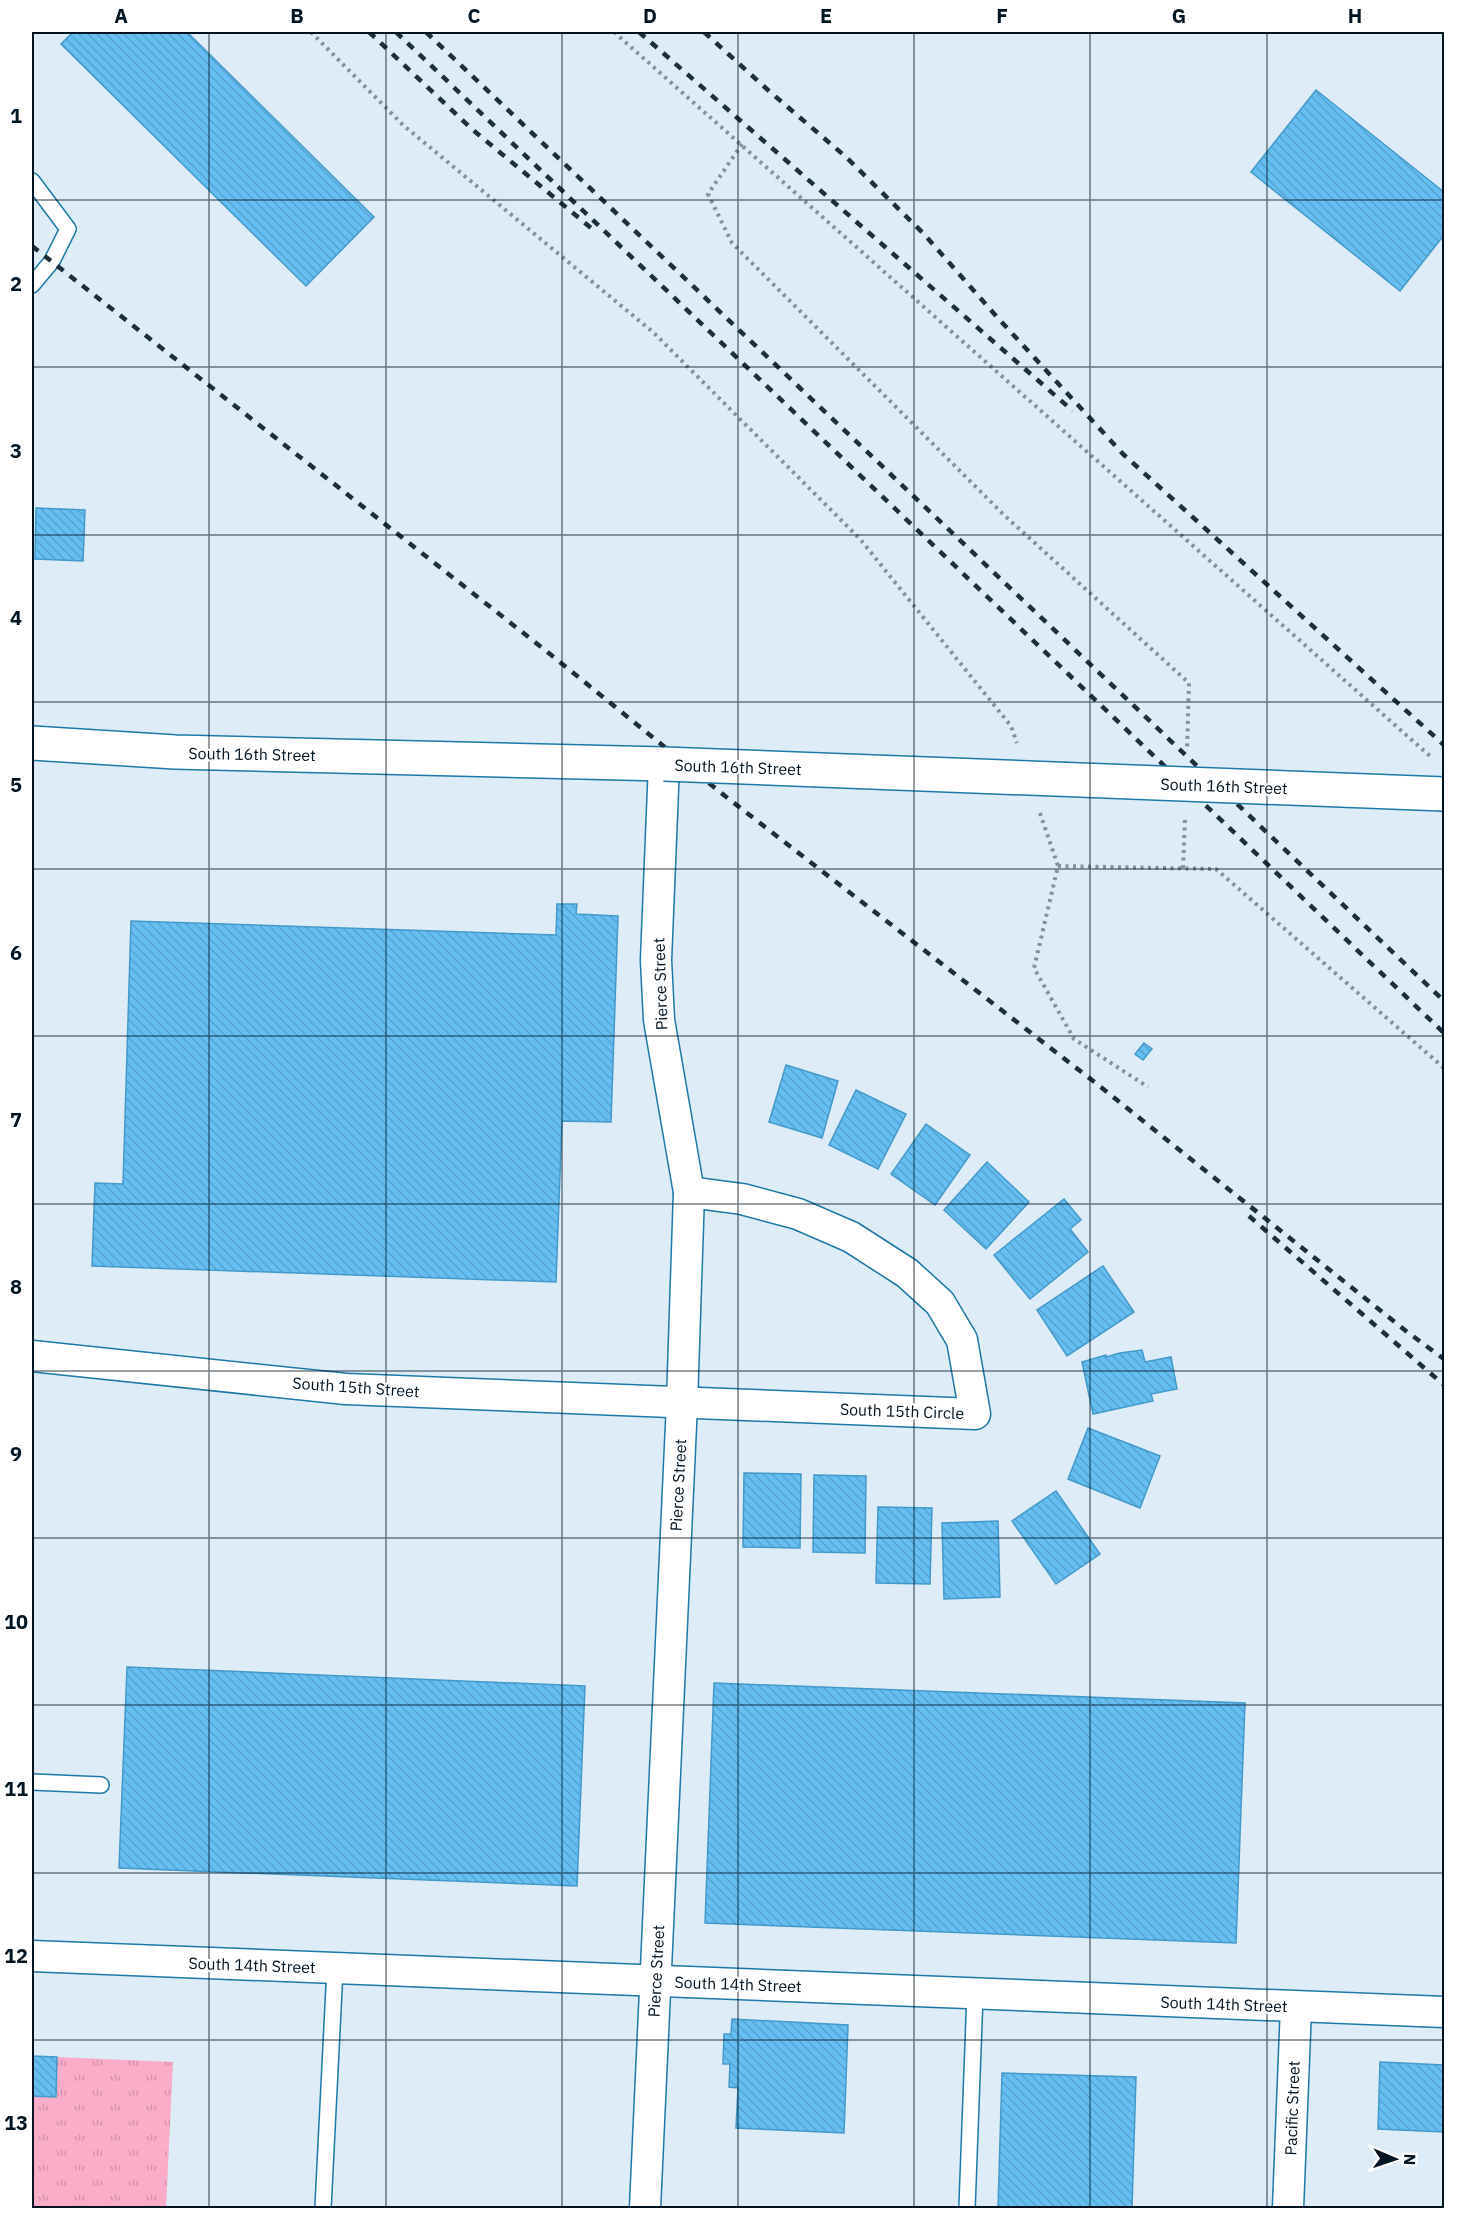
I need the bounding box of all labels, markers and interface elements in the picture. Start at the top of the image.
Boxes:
text: A [114,2,128,29]
text: B [290,2,304,29]
text: C [467,2,481,29]
text: D [643,2,657,29]
text: E [820,2,832,29]
text: F [996,2,1008,29]
text: G [1172,2,1186,29]
text: H [1348,2,1362,29]
text: 1 [10,102,22,129]
text: 2 [10,270,22,297]
text: 3 [10,437,22,464]
text: 4 [10,604,22,631]
street label: South 16th Street [188,743,316,765]
street label: South 16th Street [674,755,802,779]
text: 5 [10,771,22,798]
street label: South 16th Street [1160,774,1288,798]
street label: Pierce Street [648,937,672,1031]
text: 6 [10,939,22,966]
text: 7 [10,1106,22,1133]
text: 8 [10,1273,22,1300]
street label: South 15th Street [292,1373,420,1401]
street label: South 15th Circle [839,1399,965,1423]
street label: Pierce Street [666,1438,690,1532]
text: 9 [10,1440,22,1467]
text: 10 [4,1608,28,1635]
text: 11 [4,1775,28,1802]
street label: Pierce Street [644,1924,668,2018]
text: 12 [4,1942,28,1969]
street label: South 14th Street [188,1953,316,1977]
street label: South 14th Street [674,1972,802,1996]
street label: South 14th Street [1160,1992,1288,2016]
street label: Pacific Street [1280,2060,1304,2156]
text: 13 [4,2109,28,2136]
north arrow [1365,2129,1425,2189]
text: N [1400,2153,1420,2166]

